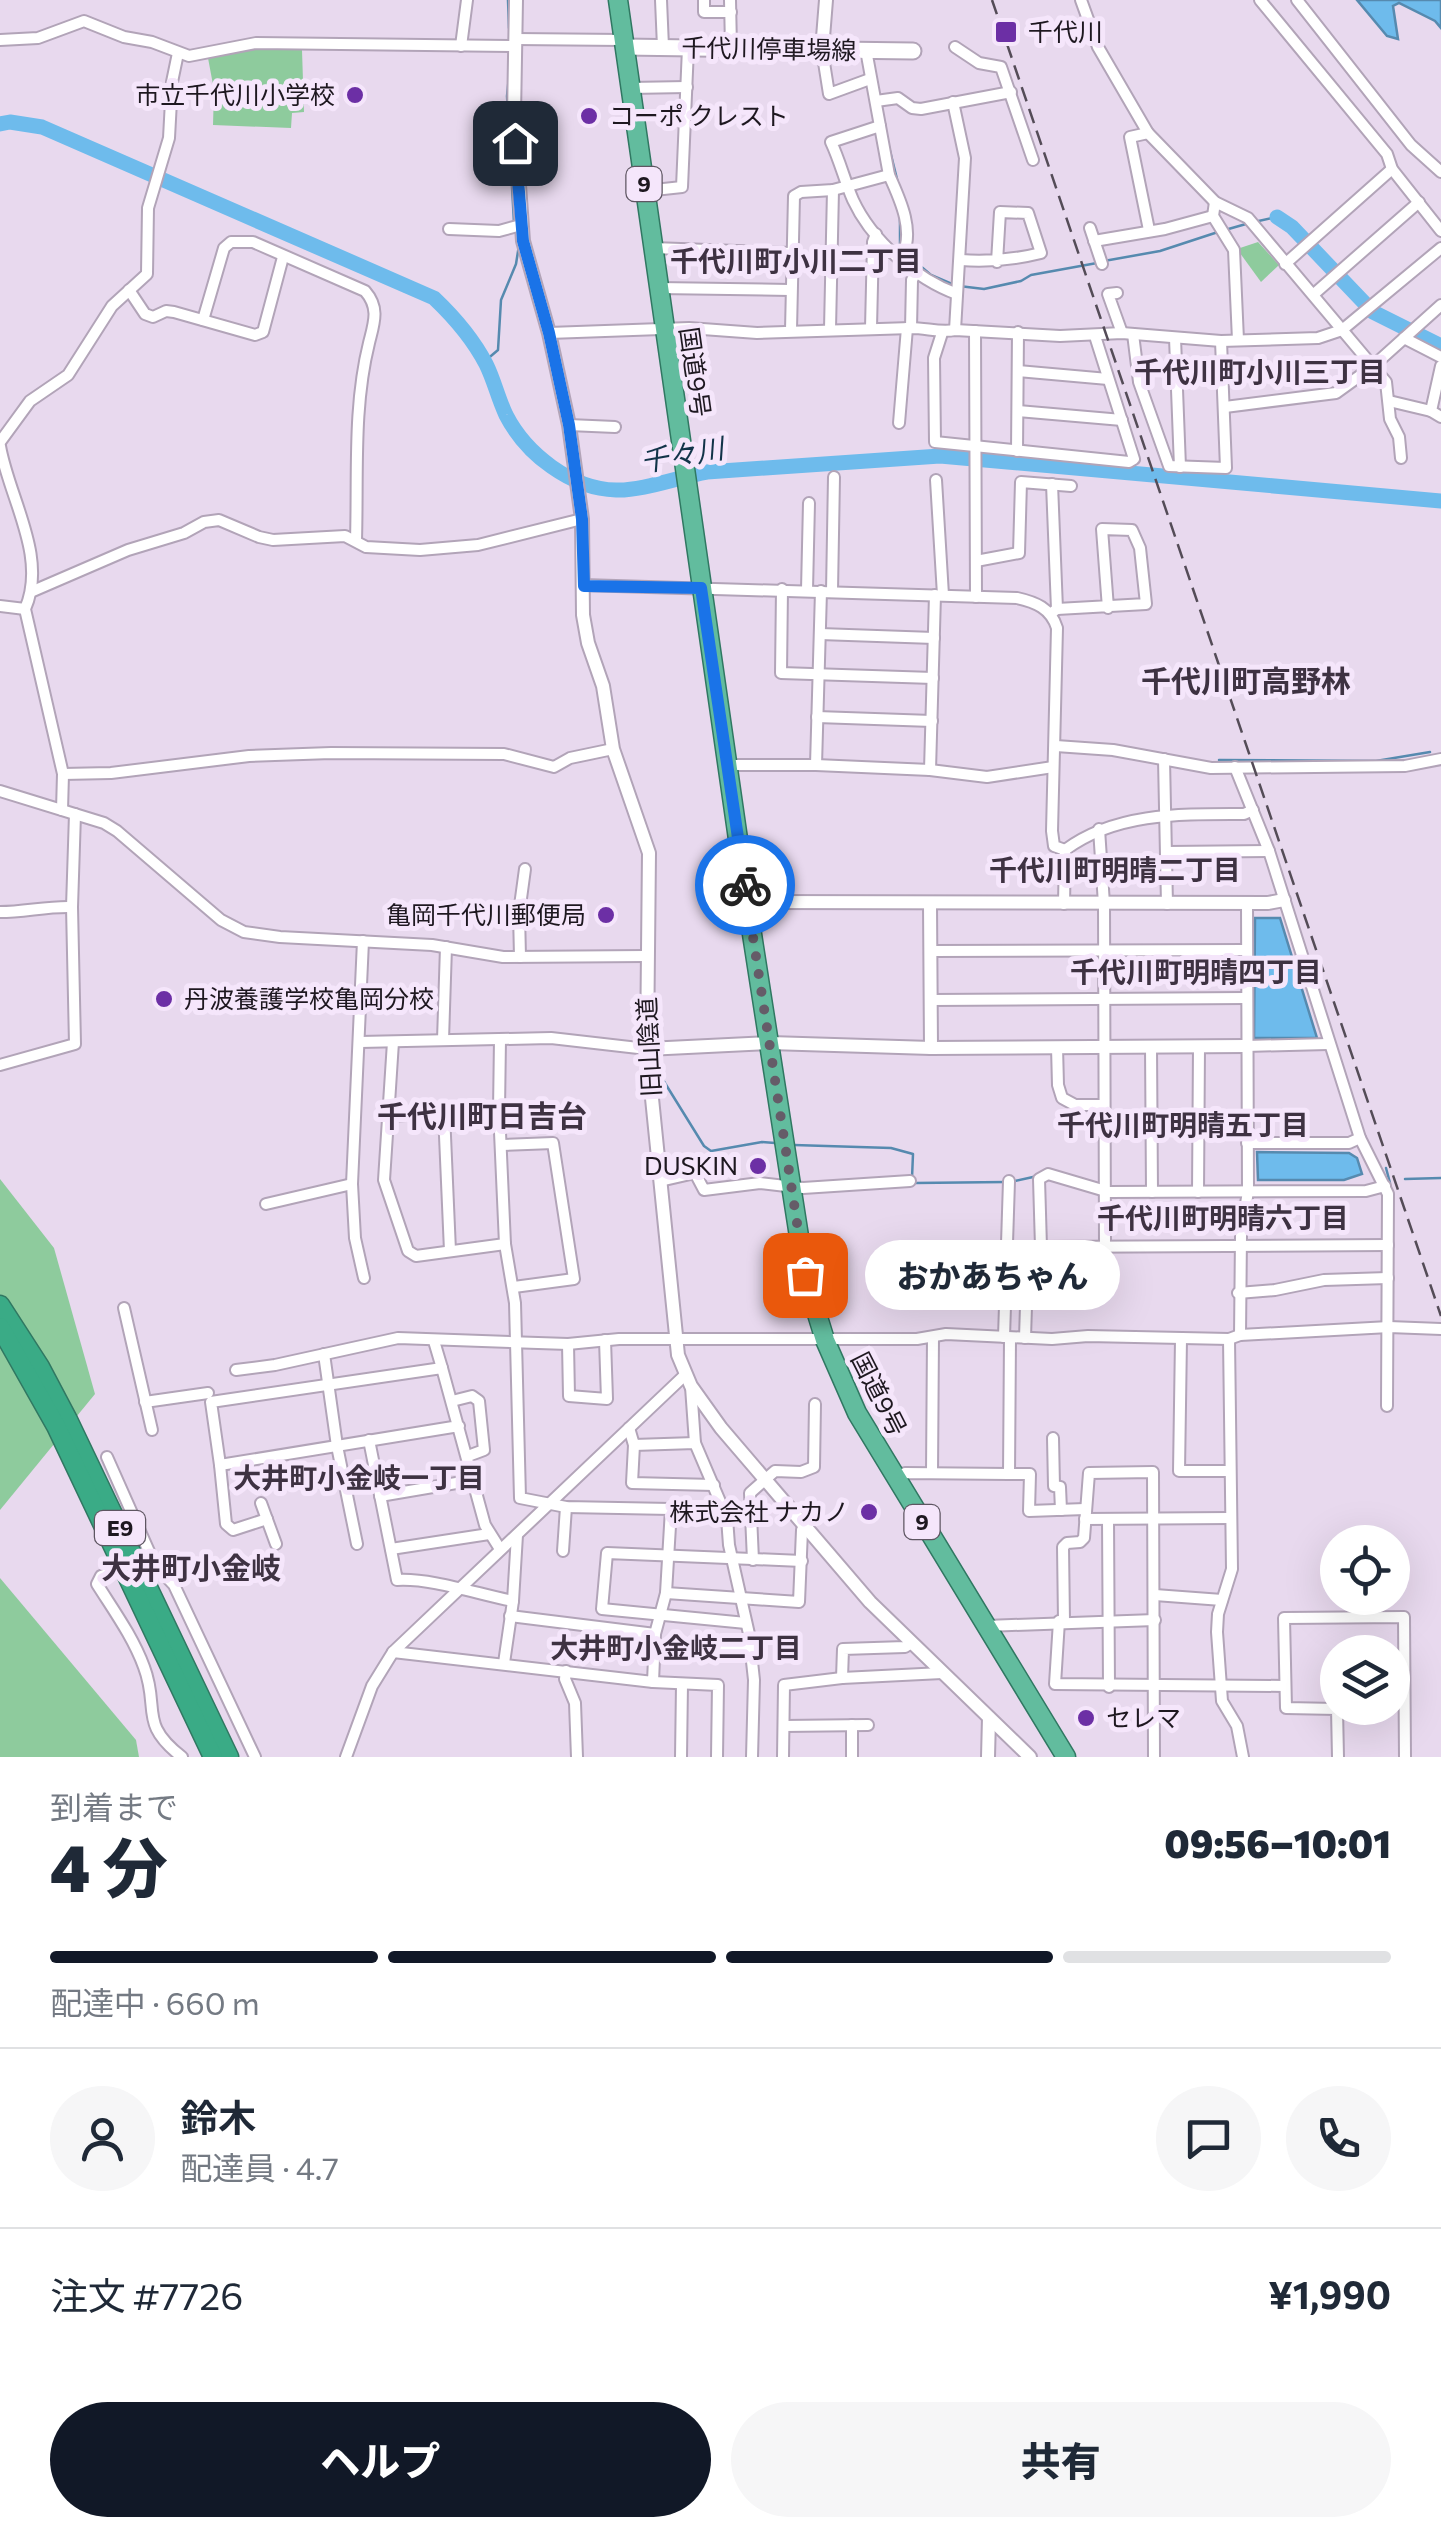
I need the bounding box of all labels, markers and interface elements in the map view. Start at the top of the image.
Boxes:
place label: 千代川 [1028,16,1103,46]
marker: 千代川 [993,19,1019,45]
street label: 千代川停車場線 [681,31,857,65]
place label: 市立千代川小学校 [135,79,335,109]
marker: 市立千代川小学校 [344,84,366,106]
place label: コーポ クレスト [609,100,789,130]
pin [473,101,558,186]
marker: コーポ クレスト [578,105,600,127]
icon: home [488,116,543,171]
road number: 9 [626,167,662,201]
district label: 千代川町小川二丁目 [670,243,922,277]
street label: 国道9号 [675,325,717,419]
district label: 千代川町小川三丁目 [1134,354,1386,388]
water label: 千々川 [638,429,729,478]
district label: 千代川町高野林 [1141,661,1351,698]
courier [695,835,795,935]
district label: 千代川町明晴二丁目 [989,852,1241,886]
icon: bike [718,858,773,913]
place label: 亀岡千代川郵便局 [386,899,586,929]
marker: 亀岡千代川郵便局 [595,904,617,926]
district label: 千代川町明晴四丁目 [1070,954,1322,988]
place label: 丹波養護学校亀岡分校 [184,983,434,1013]
marker: 丹波養護学校亀岡分校 [153,988,175,1010]
street label: 旧山陰道 [630,996,666,1098]
district label: 千代川町日吉台 [377,1096,587,1133]
district label: 千代川町明晴五丁目 [1057,1107,1309,1141]
place label: DUSKIN [644,1150,738,1180]
marker: DUSKIN [747,1155,769,1177]
district label: 千代川町明晴六丁目 [1097,1200,1349,1234]
pin [763,1233,848,1318]
callout: おかあちゃん [865,1240,1120,1310]
icon: bag [778,1248,833,1303]
text: おかあちゃん [896,1255,1089,1295]
street label: 国道9号 [846,1347,914,1441]
district label: 大井町小金岐一丁目 [233,1460,485,1494]
place label: 株式会社 ナカノ [669,1496,849,1526]
marker: 株式会社 ナカノ [858,1501,880,1523]
road number: 9 [904,1505,940,1539]
road number: E9 [95,1511,145,1545]
map controls [1320,1525,1410,1725]
button: locate [1320,1525,1410,1615]
district label: 大井町小金岐 [101,1548,281,1585]
district label: 大井町小金岐二丁目 [550,1630,802,1664]
button: layers [1320,1635,1410,1725]
place label: セレマ [1106,1702,1181,1732]
marker: セレマ [1075,1707,1097,1729]
text: 到着まで [50,1786,178,1826]
text: 09:56–10:01 [1164,1819,1391,1866]
text: 4 分 [50,1826,168,1905]
text: 配達中 · 660 m [50,1982,260,2022]
button: person [50,2086,155,2191]
button: chat [1156,2086,1261,2191]
button: phone [1286,2086,1391,2191]
text: 鈴木 [180,2093,256,2140]
text: 配達員 · 4.7 [180,2147,339,2187]
text: ¥1,990 [1268,2270,1391,2317]
text: 注文 #7726 [50,2271,243,2318]
button: ヘルプ [50,2402,711,2517]
button: 共有 [731,2402,1391,2517]

